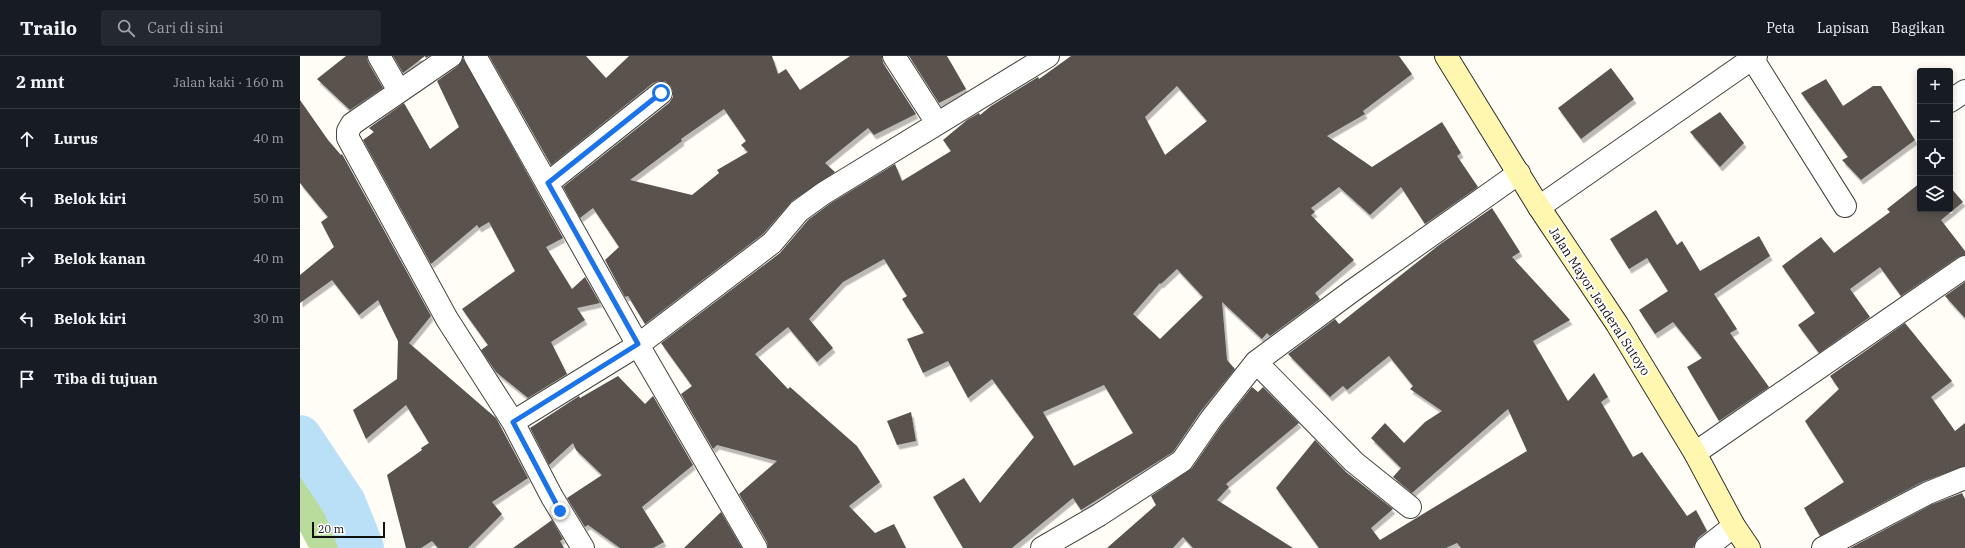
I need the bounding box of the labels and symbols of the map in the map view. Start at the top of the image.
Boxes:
route start [652,84,670,102]
street label: Jalan Mayor Jenderal Sutoyo [1545,224,1654,379]
route end [551,502,569,520]
scale bar [312,520,385,539]

